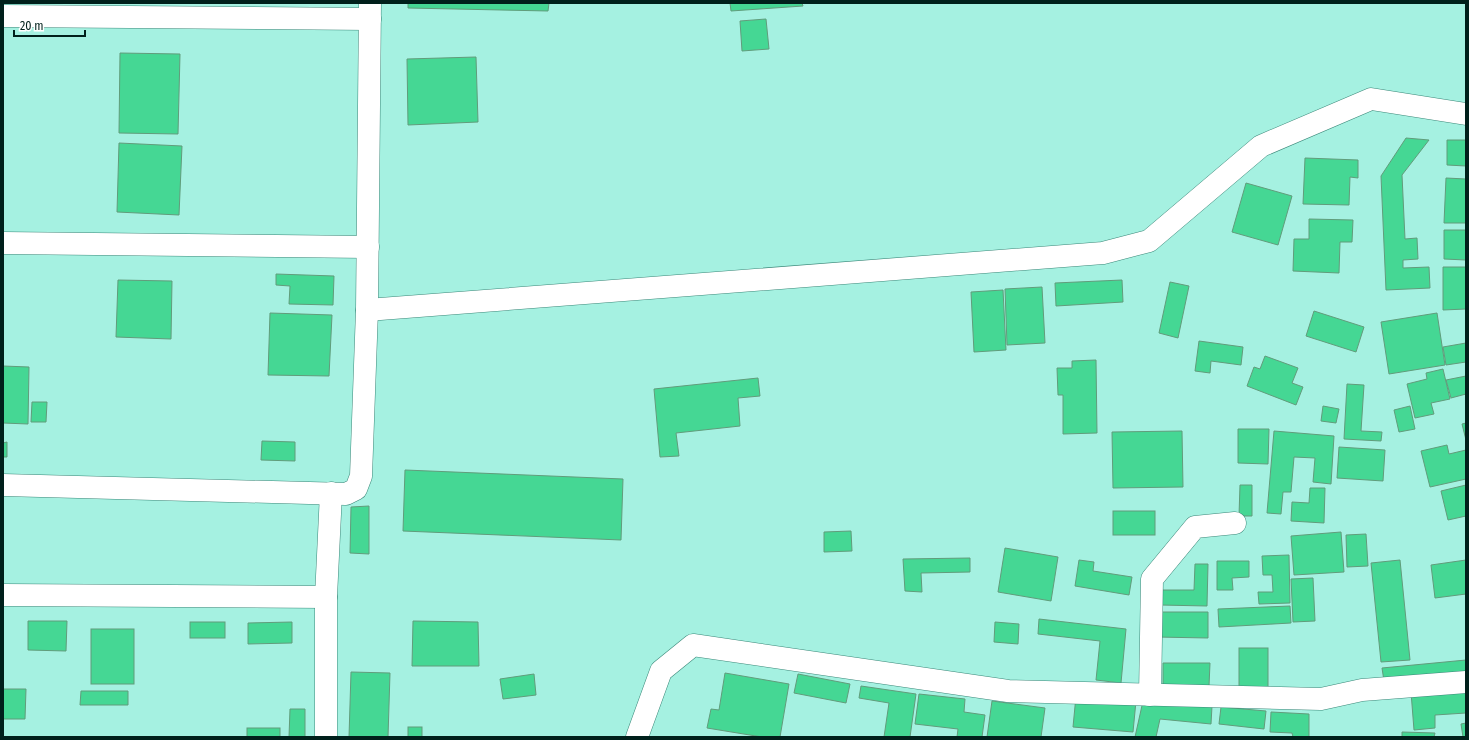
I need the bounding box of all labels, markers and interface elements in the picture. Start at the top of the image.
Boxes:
scale bar [14,12,85,38]
text: 20 m [20,19,44,33]

